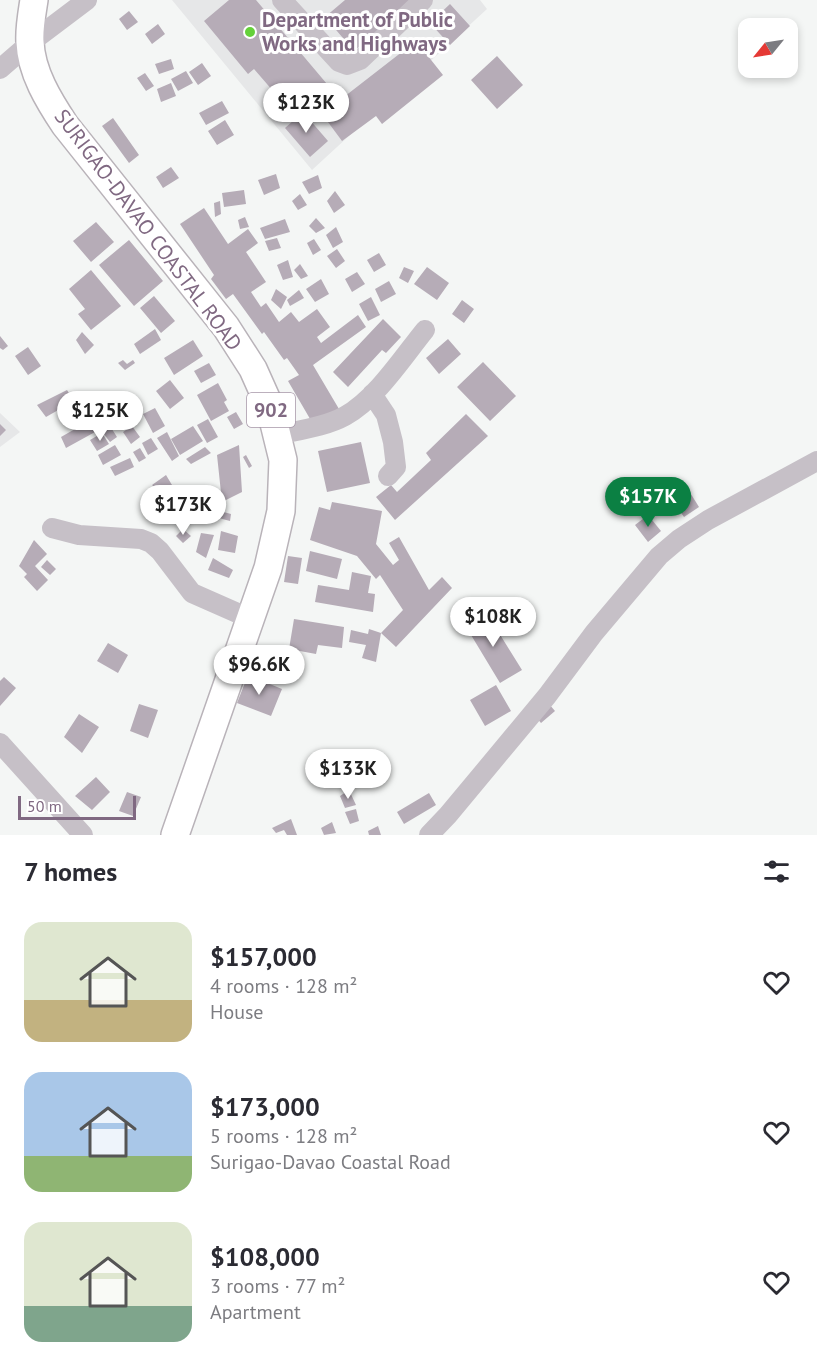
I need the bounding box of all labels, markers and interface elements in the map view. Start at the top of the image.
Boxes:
place label: Department of Public Works and Highways [262,6,453,57]
north arrow [738,18,798,78]
map controls [738,18,798,78]
marker: Department of Public Works and Highways [243,25,257,39]
pin: $123K [264,83,348,134]
text: $123K [277,89,335,115]
street label: SURIGAO-DAVAO COASTAL ROAD [49,104,248,356]
pin: $125K [58,391,142,442]
road number: 902 [247,393,295,427]
text: $125K [71,397,129,423]
pin: $157K [606,477,690,528]
text: $157K [619,483,677,509]
pin: $173K [141,485,225,536]
text: $173K [154,491,212,517]
pin: $108K [451,597,535,648]
text: $108K [464,603,522,629]
pin: $96.6K [210,645,308,696]
text: $96.6K [228,651,290,677]
pin: $133K [306,749,390,800]
text: $133K [319,755,377,781]
scale bar [18,793,136,820]
text: 50 m [27,796,62,816]
text: 7 homes [24,855,117,888]
icon: filters [760,855,793,888]
text: $157,000 [210,940,317,973]
icon: home [72,946,144,1018]
icon: heart [760,966,793,999]
text: 4 rooms · 128 m² [210,973,357,999]
text: House [210,999,264,1025]
text: $173,000 [210,1090,320,1123]
icon: home [72,1096,144,1168]
icon: heart [760,1116,793,1149]
text: 5 rooms · 128 m² [210,1123,357,1149]
text: Surigao-Davao Coastal Road [210,1149,451,1175]
text: $108,000 [210,1240,320,1273]
icon: home [72,1246,144,1318]
icon: heart [760,1266,793,1299]
text: 3 rooms · 77 m² [210,1273,345,1299]
text: Apartment [210,1299,301,1325]

